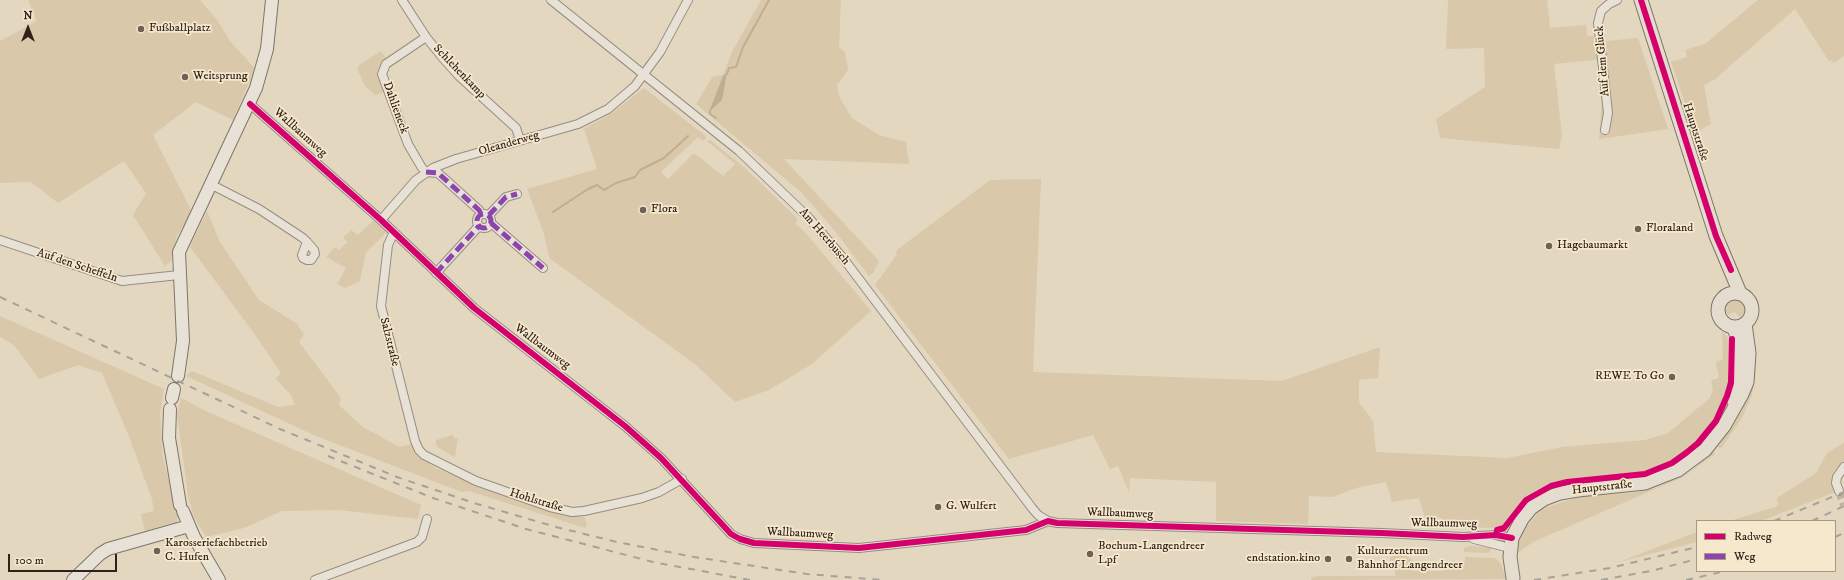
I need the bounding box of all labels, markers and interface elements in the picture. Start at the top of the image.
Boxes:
north arrow [8,8,48,48]
text: N [23,9,33,23]
place label: Fußballplatz [149,22,211,36]
marker: Fußballplatz [136,24,146,34]
street label: Auf dem Glück [1593,25,1613,97]
street label: Schlehenkamp [430,42,488,102]
place label: Weitsprung [193,70,248,84]
marker: Weitsprung [180,72,190,82]
street label: Dahlieneck [379,80,411,136]
street label: Hauptstraße [1679,101,1711,163]
street label: Wallbaumweg [270,105,330,161]
street label: Oleanderweg [477,128,541,160]
place label: Flora [651,203,677,217]
marker: Flora [638,205,648,215]
street label: Am Heerbusch [795,206,853,268]
place label: Floraland [1646,222,1693,236]
marker: Floraland [1633,224,1643,234]
place label: Hagebaumarkt [1557,239,1628,253]
marker: Hagebaumarkt [1544,241,1554,251]
street label: Auf den Scheffeln [35,246,119,286]
street label: Salzstraße [376,316,402,368]
street label: Wallbaumweg [511,321,573,373]
place label: REWE To Go [1595,370,1664,384]
marker: REWE To Go [1667,372,1677,382]
street label: Hauptstraße [1571,478,1633,498]
street label: Hohlstraße [507,486,565,516]
place label: G. Wulfert [946,500,997,514]
marker: G. Wulfert [933,502,943,512]
street label: Wallbaumweg [1087,506,1153,522]
street label: Wallbaumweg [1411,516,1477,532]
legend [1696,520,1836,572]
street label: Wallbaumweg [766,525,834,543]
text: Radweg [1734,529,1772,544]
place label: Karosseriefachbetrieb C. Hufen [165,537,267,565]
place label: Bochum-Langendreer Lpf [1098,540,1204,568]
place label: Kulturzentrum Bahnhof Langendreer [1357,545,1463,573]
scale bar [10,546,119,572]
marker: Karosseriefachbetrieb C. Hufen [152,546,162,556]
marker: Bochum-Langendreer Lpf [1085,549,1095,559]
text: Weg [1734,549,1755,564]
place label: endstation.kino [1247,552,1320,566]
text: 100 m [15,553,44,568]
marker: endstation.kino [1323,554,1333,564]
marker: Kulturzentrum Bahnhof Langendreer [1344,554,1354,564]

